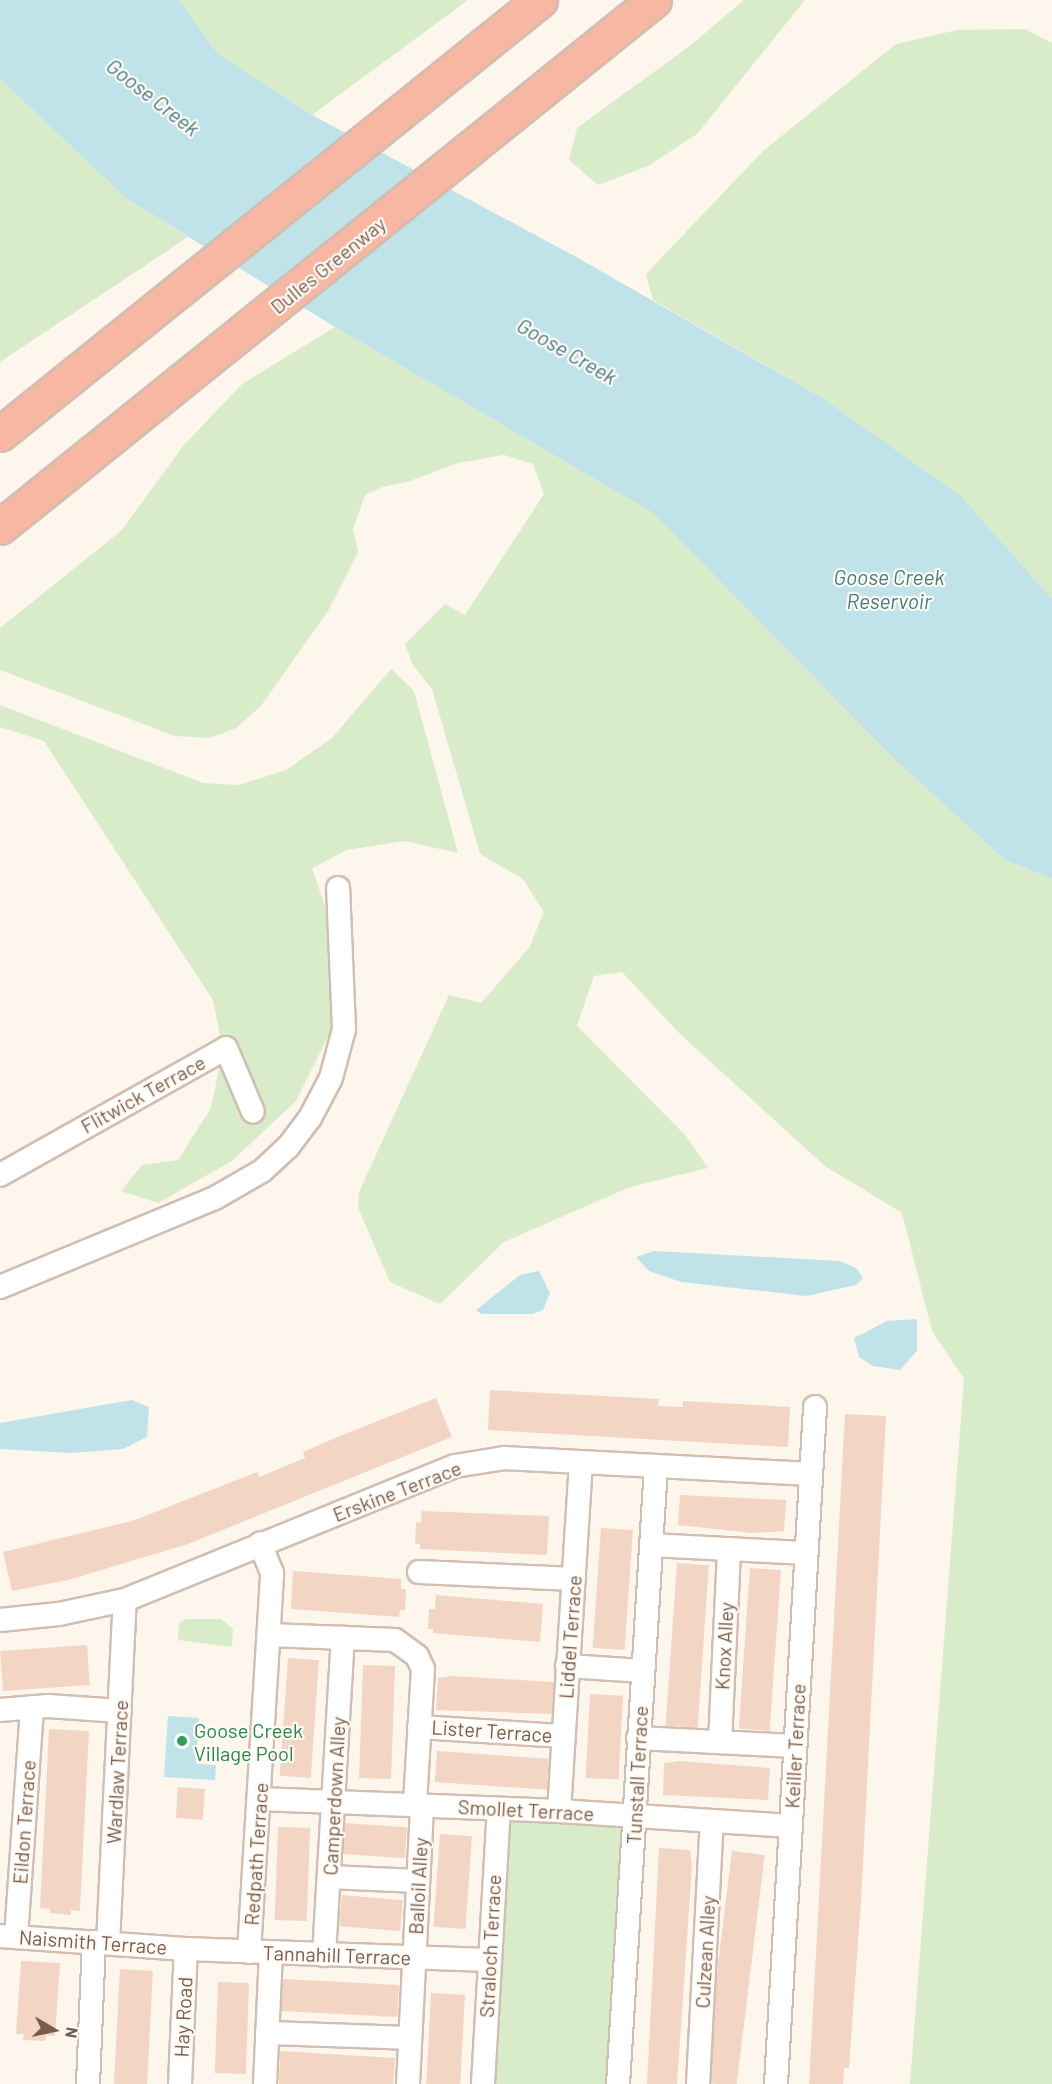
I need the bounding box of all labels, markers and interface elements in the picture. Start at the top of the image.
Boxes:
water label: Goose Creek [101,53,205,141]
street label: Dulles Greenway [266,211,390,319]
water label: Goose Creek [513,312,621,390]
water label: Goose Creek Reservoir [833,564,945,614]
street label: Flitwick Terrace [77,1050,209,1138]
street label: Erskine Terrace [329,1455,465,1527]
street label: Liddel Terrace [554,1574,586,1700]
street label: Knox Alley [710,1601,738,1691]
street label: Keiller Terrace [780,1683,810,1809]
street label: Wardlaw Terrace [101,1699,133,1845]
street label: Tunstall Terrace [621,1705,653,1845]
street label: Lister Terrace [431,1715,553,1747]
street label: Camperdown Alley [318,1716,350,1876]
place label: Goose Creek Village Pool [194,1718,303,1765]
marker: Goose Creek Village Pool [175,1734,189,1748]
street label: Eildon Terrace [8,1759,40,1885]
street label: Redpath Terrace [239,1782,273,1926]
street label: Smollet Terrace [457,1794,595,1826]
street label: Balloil Alley [403,1837,433,1935]
street label: Straloch Terrace [474,1874,506,2018]
street label: Culzean Alley [690,1895,720,2009]
street label: Naismith Terrace [18,1925,168,1959]
street label: Tannahill Terrace [262,1940,412,1970]
street label: Hay Road [169,1976,197,2058]
north arrow [24,2000,84,2060]
text: N [62,2026,82,2040]

